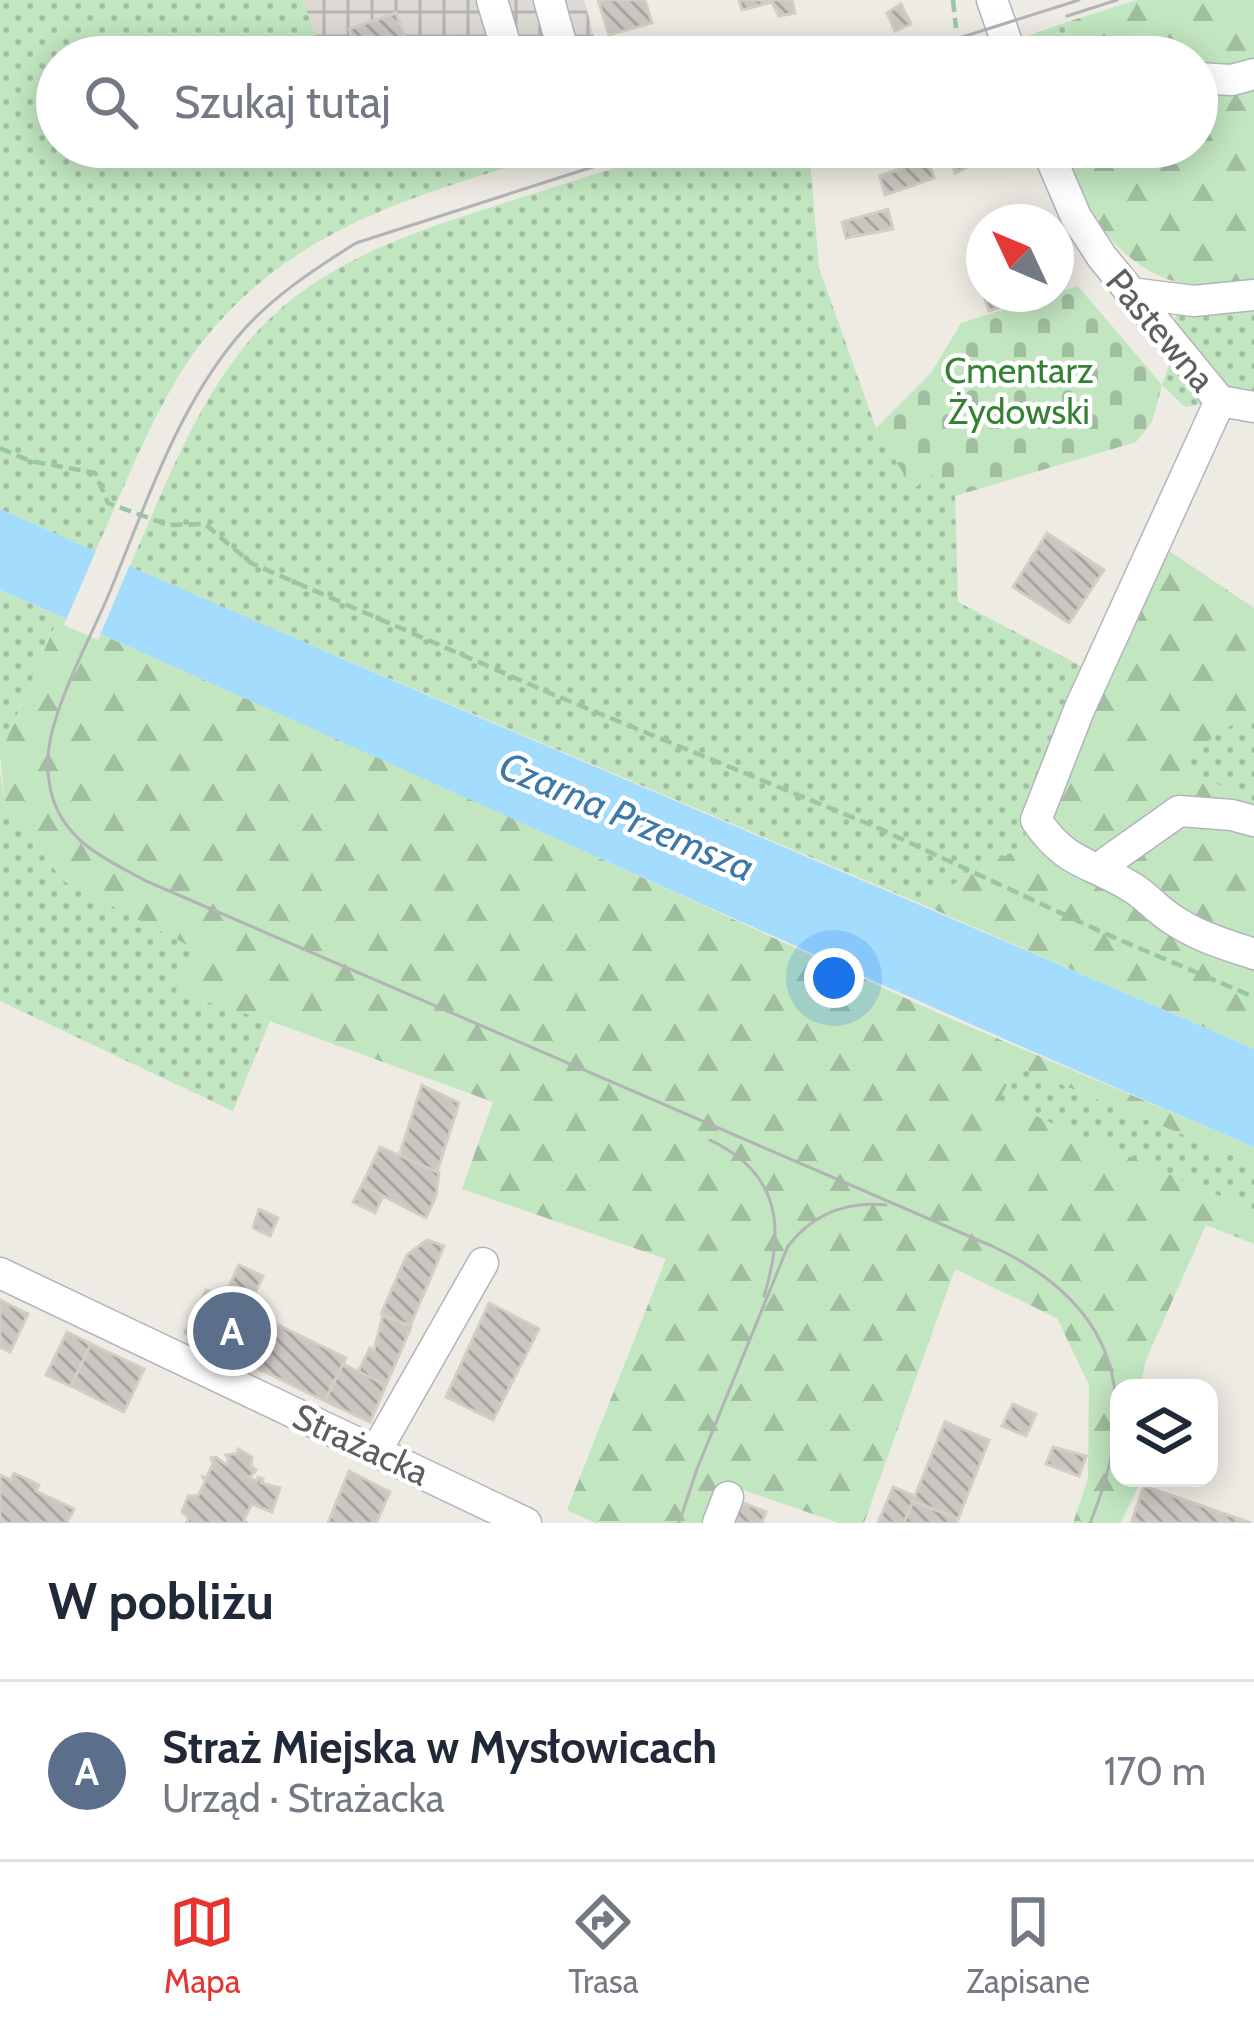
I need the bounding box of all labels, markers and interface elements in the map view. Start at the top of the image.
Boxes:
search box [36,36,1218,168]
icon: search [78,69,144,135]
text: Szukaj tutaj [174,75,391,129]
north arrow [966,204,1074,312]
street label: Pastewna [1097,260,1225,400]
park label: Cmentarz Żydowski [944,348,1094,433]
water label: Czarna Przemsza [492,741,762,891]
your location [804,948,864,1008]
pin: A [193,1286,271,1376]
map controls [1110,1379,1218,1487]
button: layers [1110,1379,1218,1487]
street label: Strażacka [286,1393,436,1495]
text: W pobliżu [48,1570,274,1632]
text: Straż Miejska w Mysłowicach [162,1720,717,1774]
text: A [75,1747,99,1795]
text: 170 m [1104,1747,1206,1795]
text: Urząd · Strażacka [162,1774,444,1822]
tab: Mapa [164,1889,241,2001]
tab: Trasa [568,1889,639,2001]
tab: Zapisane [966,1889,1090,2001]

